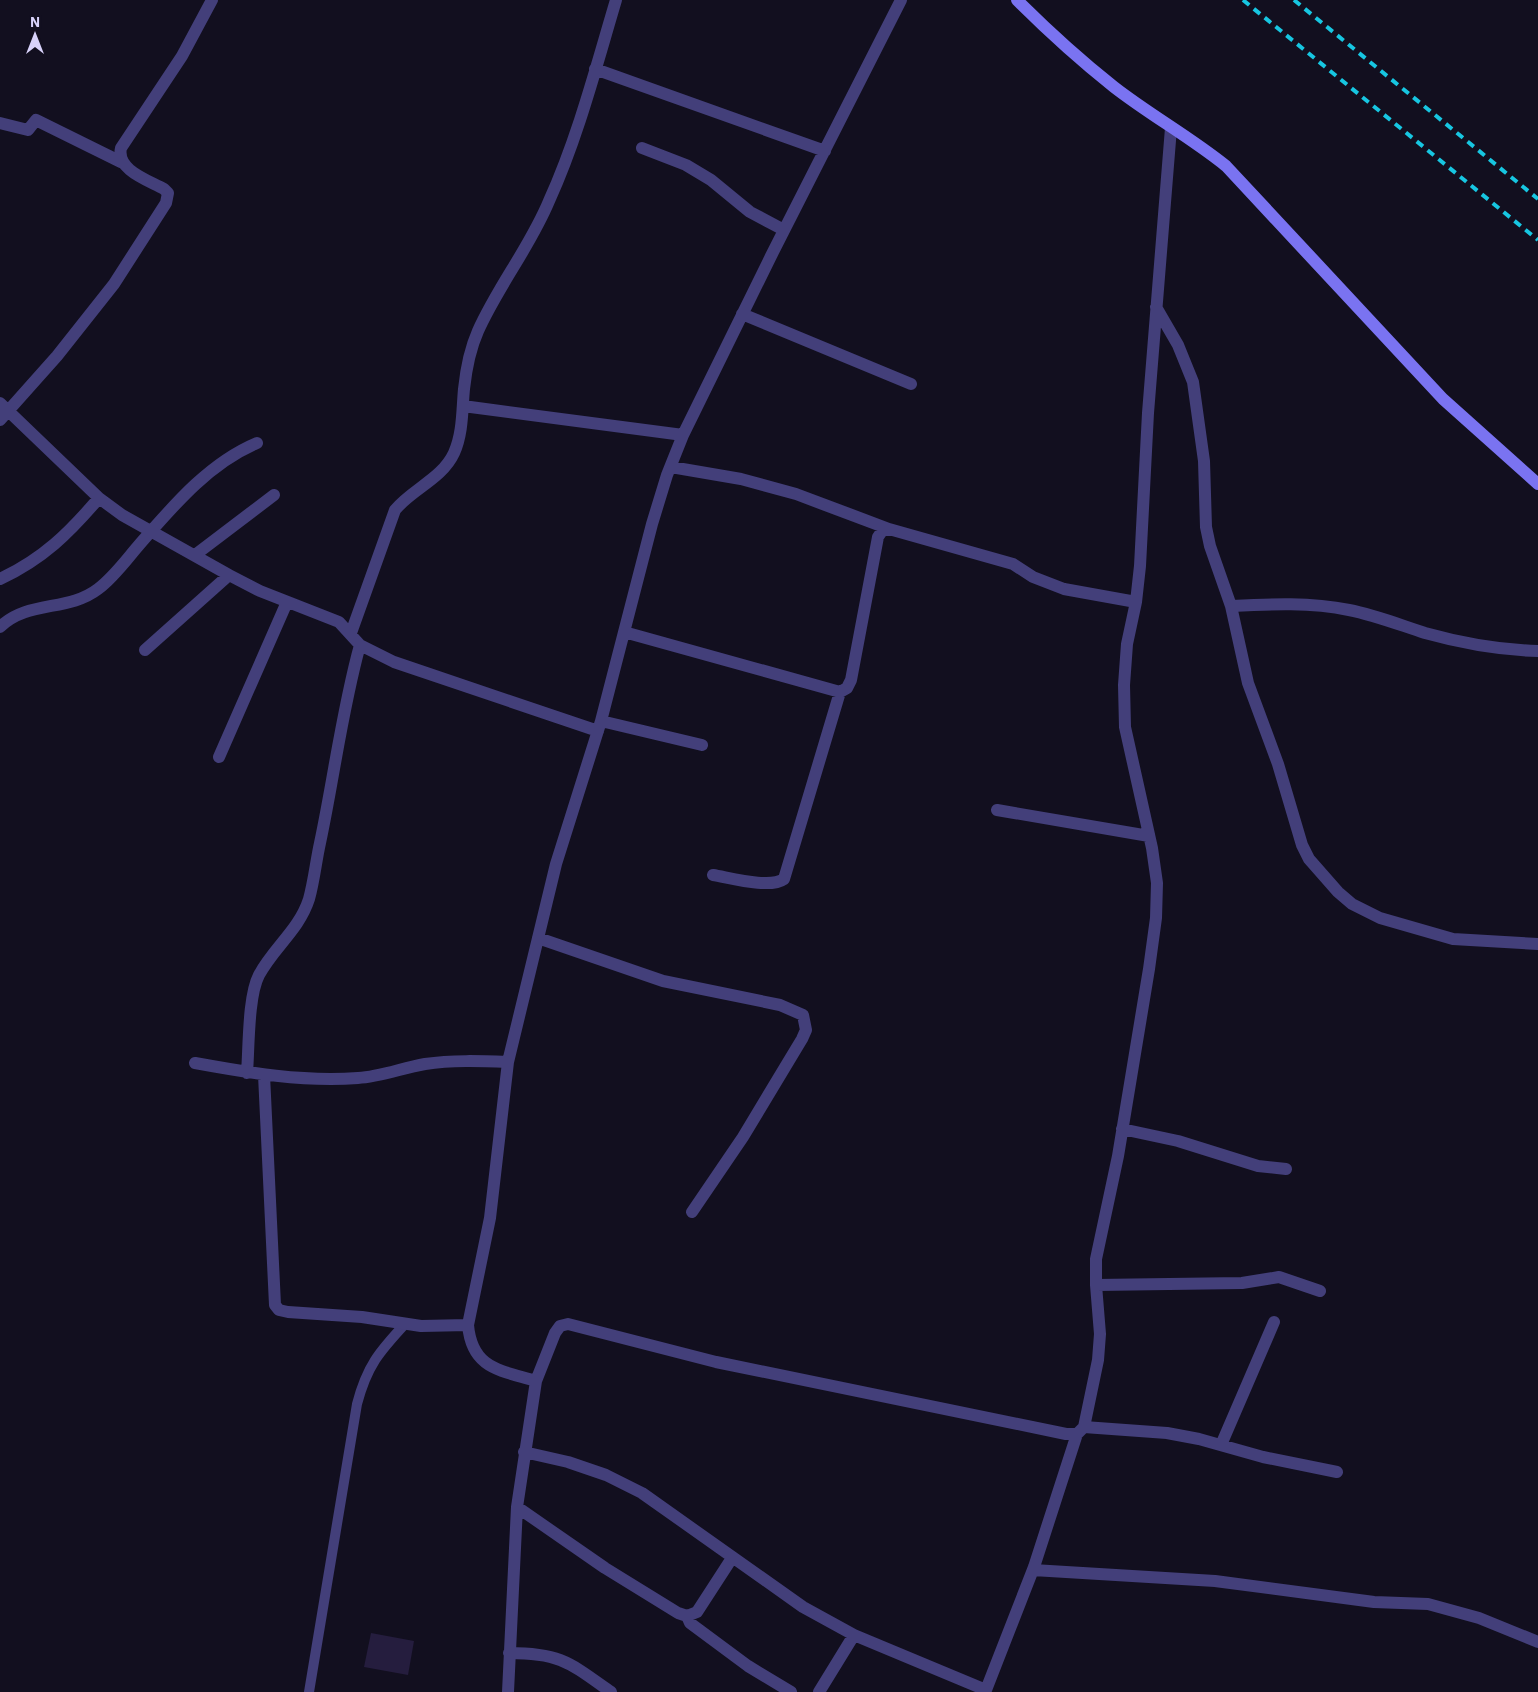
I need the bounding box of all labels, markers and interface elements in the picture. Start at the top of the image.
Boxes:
north arrow [10,10,60,60]
text: N [30,13,40,31]

